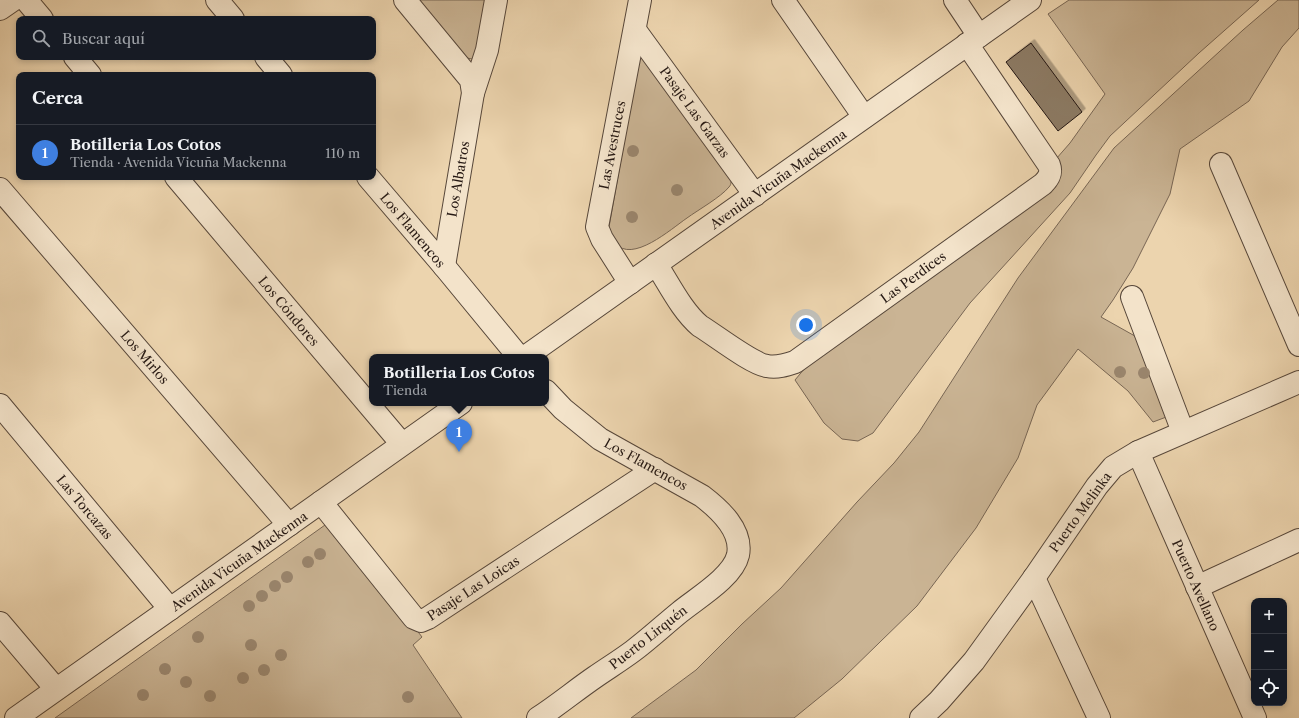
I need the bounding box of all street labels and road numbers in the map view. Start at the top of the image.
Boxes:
street label: Pasaje Las Garzas [657,63,734,161]
street label: Las Avestruces [596,99,629,191]
street label: Avenida Vicuña Mackenna [706,126,849,233]
street label: Los Albatros [443,139,473,218]
street label: Los Flamencos [377,189,449,271]
street label: Las Perdices [877,248,949,306]
street label: Los Cóndores [255,273,323,349]
street label: Los Mirlos [117,327,173,387]
street label: Los Flamencos [602,435,691,494]
street label: Puerto Melinka [1045,469,1115,555]
street label: Las Torcazas [54,472,117,543]
street label: Avenida Vicuña Mackenna [167,508,310,615]
street label: Puerto Avellano [1169,537,1223,633]
street label: Pasaje Las Loicas [424,552,522,624]
street label: Puerto Lirquén [606,602,690,672]

